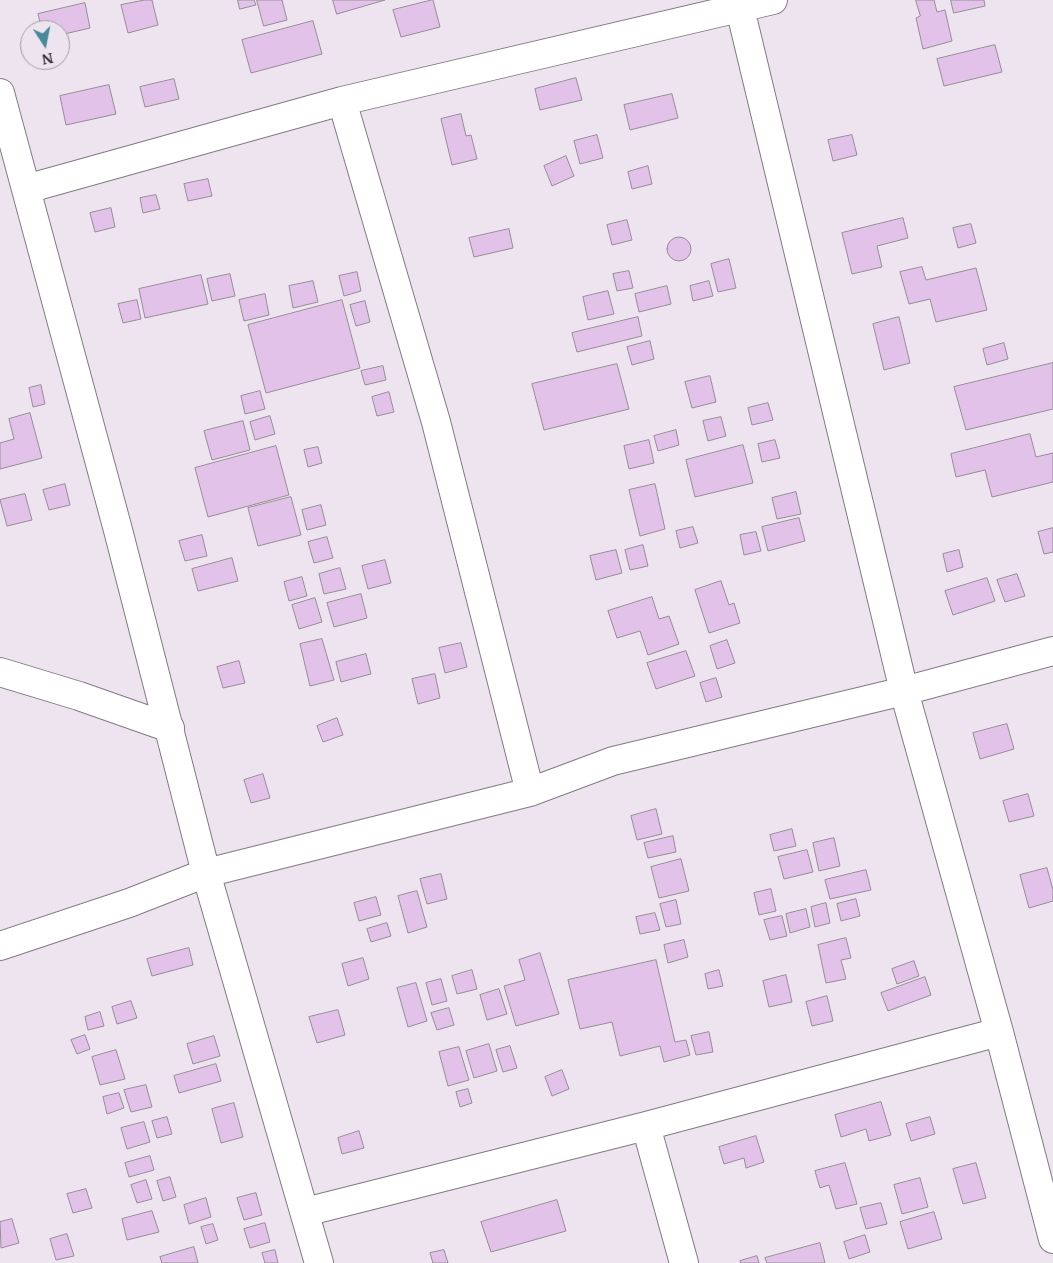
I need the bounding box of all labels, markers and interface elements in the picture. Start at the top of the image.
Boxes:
north arrow [20,20,70,70]
text: N [41,49,55,69]

